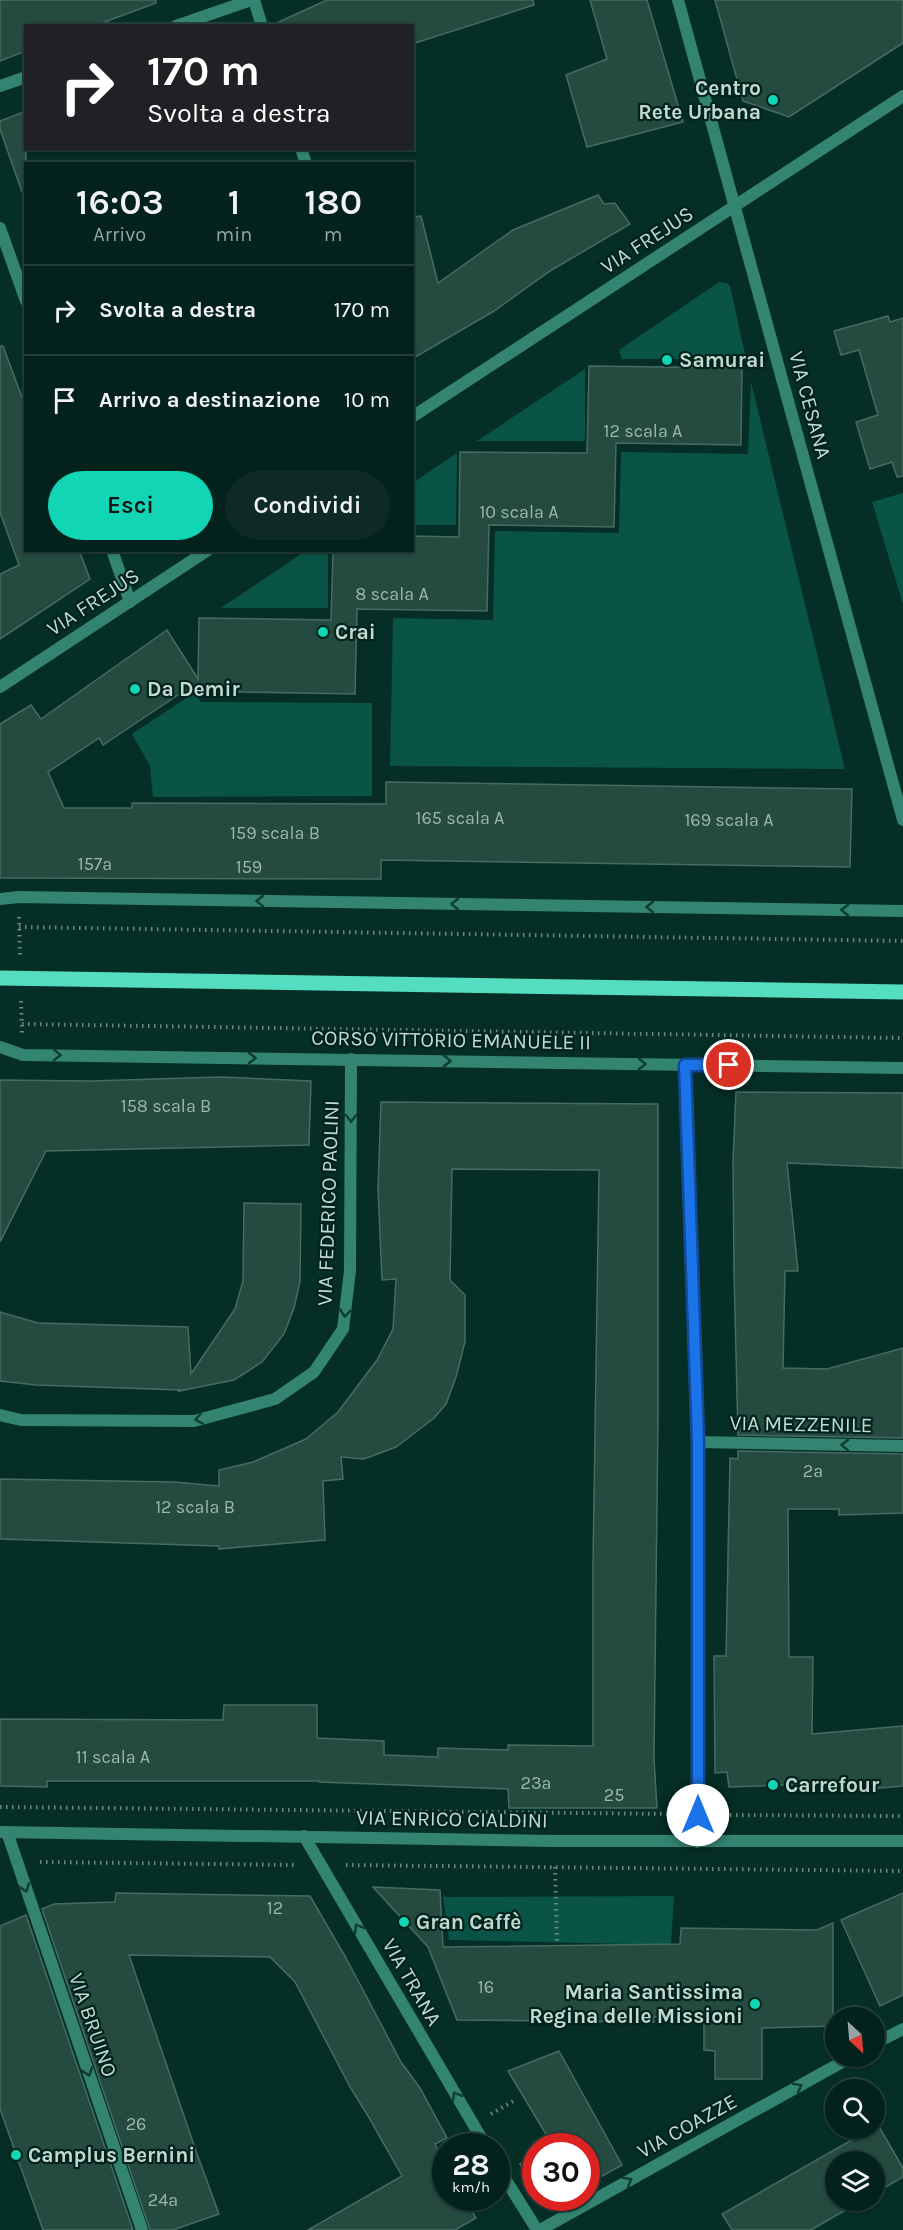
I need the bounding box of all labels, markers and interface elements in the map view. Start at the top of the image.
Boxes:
text: 170 m [147,46,260,96]
icon: right [48,48,126,126]
place label: Centro Rete Urbana [638,76,761,124]
marker: Centro Rete Urbana [766,93,780,107]
text: Svolta a destra [147,97,331,129]
text: 16:03 [76,181,164,223]
text: 1 [228,181,240,223]
text: 180 [304,181,362,223]
street label: VIA FREJUS [596,201,698,279]
text: Arrivo [93,223,146,246]
text: min [216,223,252,246]
text: m [324,223,343,246]
icon: right [48,294,81,327]
text: Svolta a destra [99,297,256,323]
text: 170 m [334,297,390,323]
place label: Samurai [679,348,765,372]
street label: VIA CESANA [784,348,836,462]
marker: Samurai [660,353,674,367]
icon: arrive [48,384,81,417]
text: Arrivo a destinazione [99,387,320,413]
text: 10 m [344,387,390,413]
house number: 12 scala A [604,420,682,442]
button: Esci [48,471,213,540]
button: Condividi [225,471,390,540]
house number: 10 scala A [479,501,559,523]
street label: VIA FREJUS [42,563,144,641]
house number: 8 scala A [355,583,429,605]
place label: Crai [335,620,376,644]
marker: Crai [316,625,330,639]
place label: Da Demir [147,677,240,701]
marker: Da Demir [128,682,142,696]
house number: 165 scala A [416,807,504,829]
house number: 169 scala A [684,809,774,831]
house number: 159 scala B [230,822,320,844]
house number: 157a [78,853,112,875]
house number: 159 [236,856,262,878]
one-way arrow [255,895,264,907]
one-way arrow [450,898,459,910]
one-way arrow [645,901,654,913]
one-way arrow [840,904,849,916]
street label: CORSO VITTORIO EMANUELE II [311,1026,591,1054]
pin [703,1039,754,1090]
icon: arrive [712,1048,745,1081]
one-way arrow [53,1049,62,1061]
one-way arrow [248,1052,257,1064]
one-way arrow [443,1055,452,1067]
one-way arrow [638,1058,647,1070]
house number: 158 scala B [121,1095,211,1117]
street label: VIA FEDERICO PAOLINI [312,1100,344,1306]
one-way arrow [345,1113,357,1122]
one-way arrow [340,1308,352,1317]
street label: VIA MEZZENILE [729,1411,873,1437]
one-way arrow [194,1412,204,1425]
one-way arrow [840,1438,849,1451]
house number: 2a [803,1460,823,1482]
house number: 12 scala B [155,1496,235,1518]
house number: 11 scala A [76,1746,150,1768]
house number: 23a [521,1772,551,1794]
place label: Carrefour [785,1773,880,1797]
marker: Carrefour [766,1778,780,1792]
position arrow [666,1783,730,1847]
house number: 25 [604,1784,624,1806]
street label: VIA ENRICO CIALDINI [356,1805,548,1833]
one-way arrow [18,1882,31,1893]
house number: 12 [267,1897,283,1919]
place label: Gran Caffè [416,1910,521,1934]
marker: Gran Caffè [397,1915,411,1929]
one-way arrow [353,1924,365,1934]
street label: VIA TRANA [377,1934,447,2030]
street label: VIA BRUINO [64,1970,122,2080]
house number: 16 [478,1976,494,1998]
place label: Maria Santissima Regina delle Missioni [529,1980,743,2028]
marker: Maria Santissima Regina delle Missioni [748,1997,762,2011]
north arrow [825,2007,885,2067]
map controls [825,2007,885,2211]
one-way arrow [81,2066,94,2077]
button: search [825,2079,885,2139]
one-way arrow [792,2083,802,2094]
street label: VIA COAZZE [633,2089,741,2163]
one-way arrow [452,2092,463,2102]
house number: 26 [126,2113,146,2135]
speed limit sign: 30 [522,2133,600,2211]
place label: Camplus Bernini [28,2143,195,2167]
text: 28 [452,2147,490,2183]
marker: Camplus Bernini [9,2148,23,2162]
button: layers [825,2151,885,2211]
one-way arrow [622,2177,632,2188]
text: km/h [452,2178,490,2196]
house number: 24a [148,2189,178,2211]

